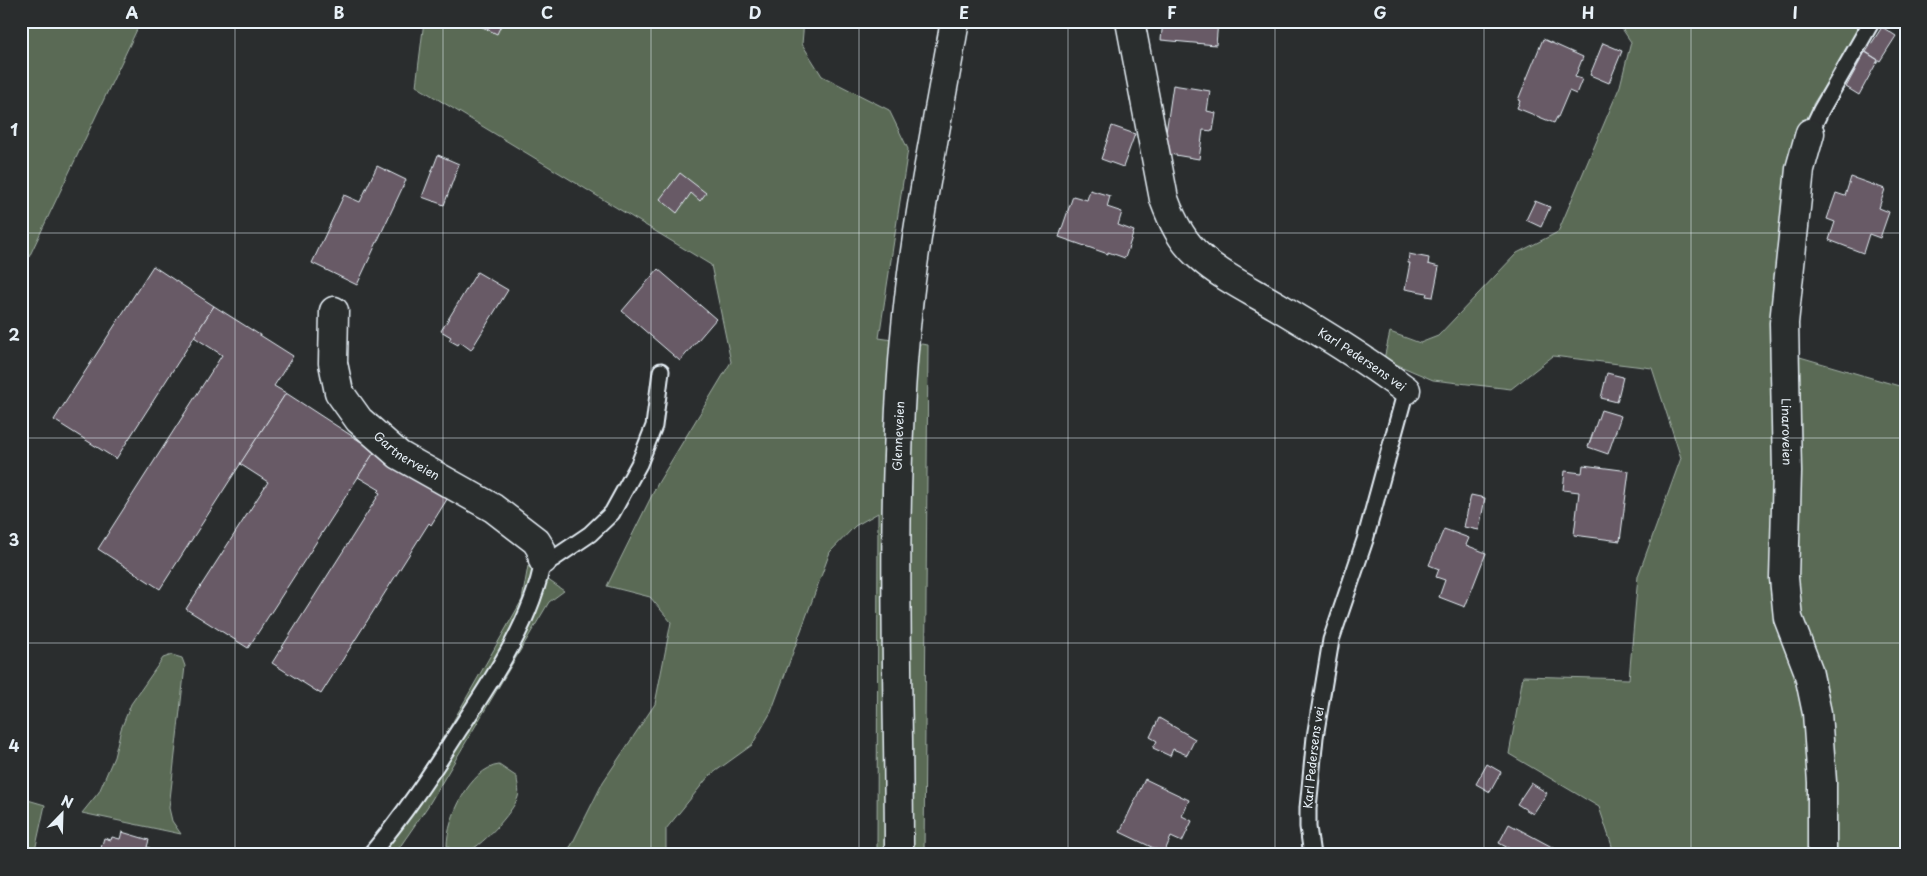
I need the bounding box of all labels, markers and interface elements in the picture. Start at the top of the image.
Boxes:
text: A [126,0,139,24]
text: B [334,0,345,24]
text: C [541,0,553,24]
text: D [749,0,761,24]
text: E [959,0,969,24]
text: F [1167,0,1177,24]
text: G [1373,0,1387,24]
text: H [1582,0,1594,24]
text: I [1792,0,1798,24]
text: 1 [10,117,18,141]
text: 2 [8,322,20,346]
street label: Karl Pedersens vei [1315,323,1410,395]
street label: Linaroveien [1778,398,1797,465]
street label: Glenneveien [887,401,908,471]
street label: Gartnerveien [370,427,443,484]
text: 3 [9,527,19,551]
street label: Karl Pedersens vei [1298,705,1328,809]
text: 4 [9,733,20,757]
north arrow [38,788,88,838]
text: N [58,790,76,813]

